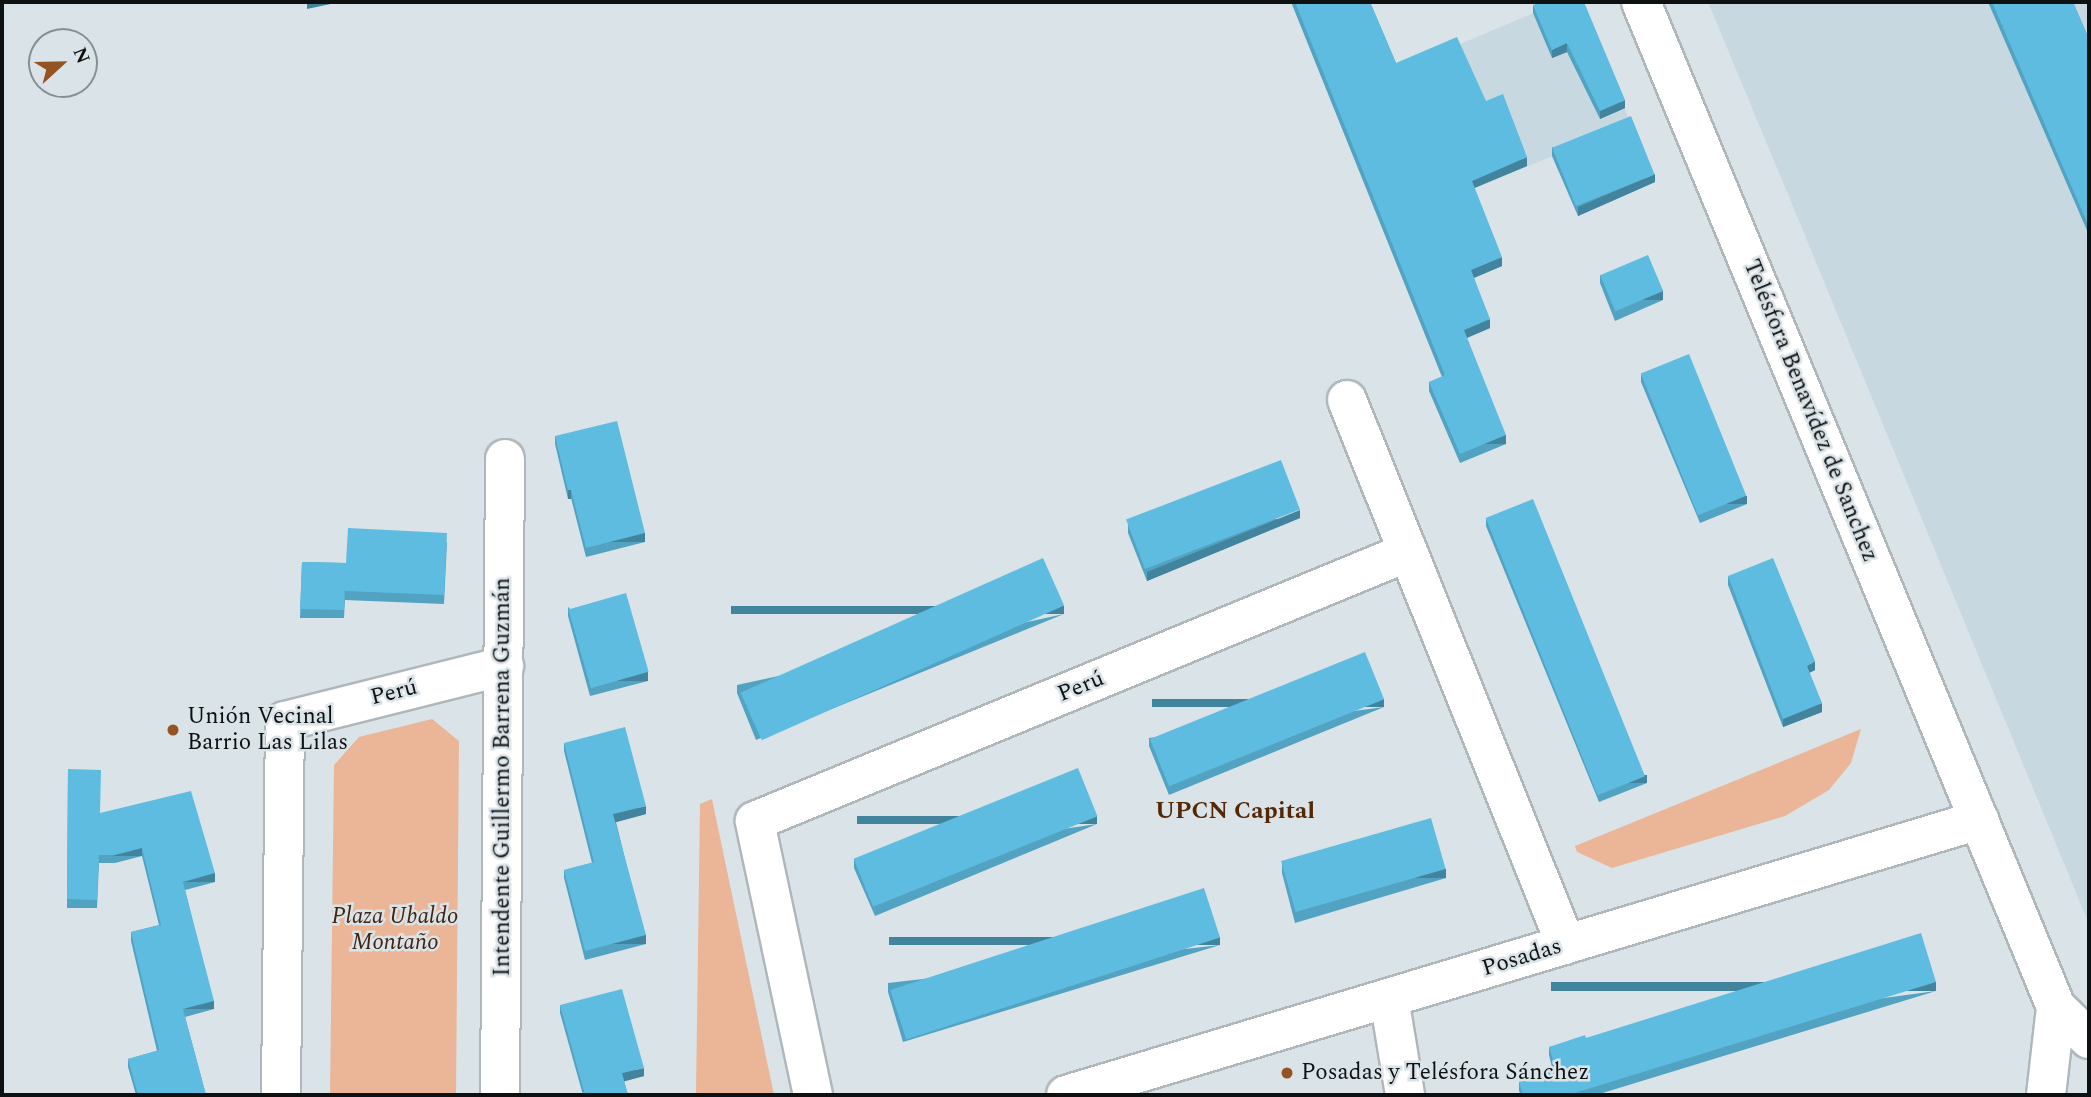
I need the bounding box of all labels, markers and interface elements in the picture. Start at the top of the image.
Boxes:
north arrow [28,28,98,98]
text: N [65,43,97,68]
street label: Telésfora Benavídez de Sanchez [1737,256,1883,566]
street label: Intendente Guillermo Barrena Guzmán [489,578,517,976]
street label: Perú [1054,665,1108,709]
street label: Perú [368,674,420,712]
place label: Unión Vecinal Barrio Las Lilas [187,703,348,757]
marker: Unión Vecinal Barrio Las Lilas [165,722,181,738]
district label: UPCN Capital [1155,798,1315,826]
park label: Plaza Ubaldo Montaño [331,903,459,957]
street label: Posadas [1479,933,1565,983]
place label: Posadas y Telésfora Sánchez [1301,1059,1589,1087]
marker: Posadas y Telésfora Sánchez [1279,1065,1295,1081]

